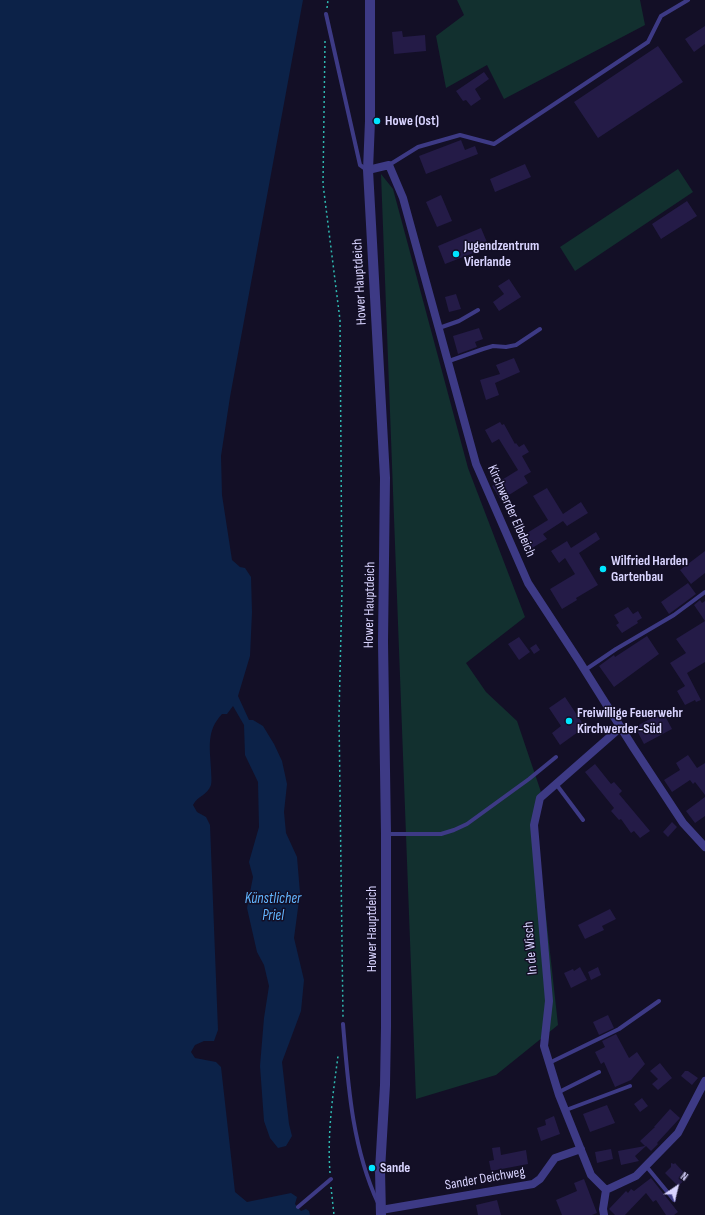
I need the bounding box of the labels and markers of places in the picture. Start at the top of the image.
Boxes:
place label: Howe (Ost) [385,113,439,129]
marker: Howe (Ost) [372,116,382,126]
place label: Jugendzentrum Vierlande [464,238,539,270]
marker: Jugendzentrum Vierlande [451,249,461,259]
place label: Wilfried Harden Gartenbau [611,553,688,586]
marker: Wilfried Harden Gartenbau [598,564,608,574]
place label: Freiwillige Feuerwehr Kirchwerder-Süd [577,705,683,738]
marker: Freiwillige Feuerwehr Kirchwerder-Süd [564,716,574,726]
place label: Sande [380,1160,410,1176]
marker: Sande [367,1163,377,1173]

